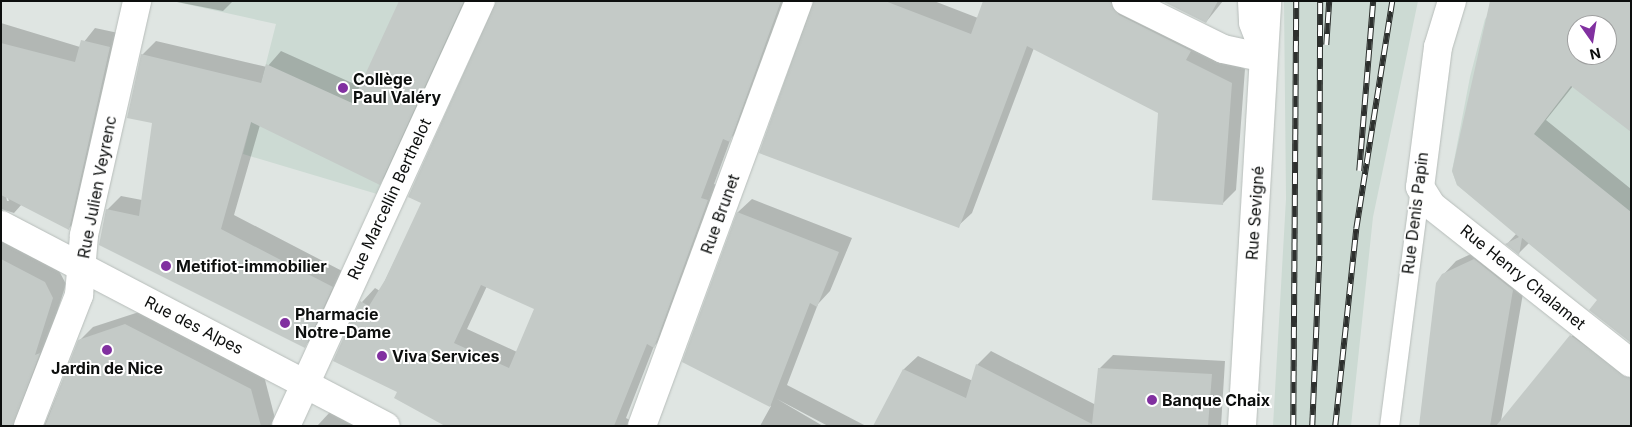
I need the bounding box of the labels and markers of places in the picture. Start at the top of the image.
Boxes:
place label: Collège Paul Valéry [353,69,441,107]
marker: Collège Paul Valéry [337,82,349,94]
place label: Metifiot-immobilier [176,256,327,276]
marker: Metifiot-immobilier [160,260,172,272]
place label: Pharmacie Notre-Dame [295,304,391,342]
marker: Pharmacie Notre-Dame [279,317,291,329]
marker: Jardin de Nice [101,344,113,356]
place label: Viva Services [392,346,499,366]
marker: Viva Services [376,350,388,362]
place label: Jardin de Nice [51,358,163,378]
place label: Banque Chaix [1162,390,1270,410]
marker: Banque Chaix [1146,394,1158,406]

